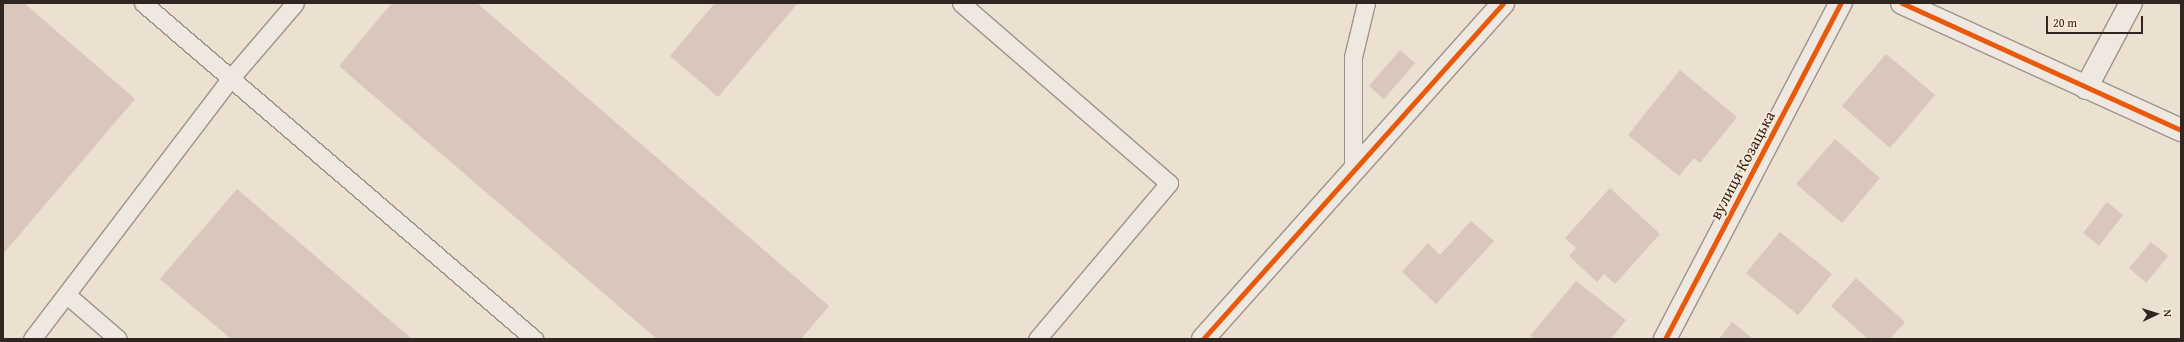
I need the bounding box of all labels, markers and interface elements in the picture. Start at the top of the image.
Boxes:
scale bar [2048,8,2145,34]
text: 20 m [2053,14,2077,31]
street label: вулиця Козацька [1705,107,1779,223]
north arrow [2136,294,2176,334]
text: N [2160,309,2176,317]

